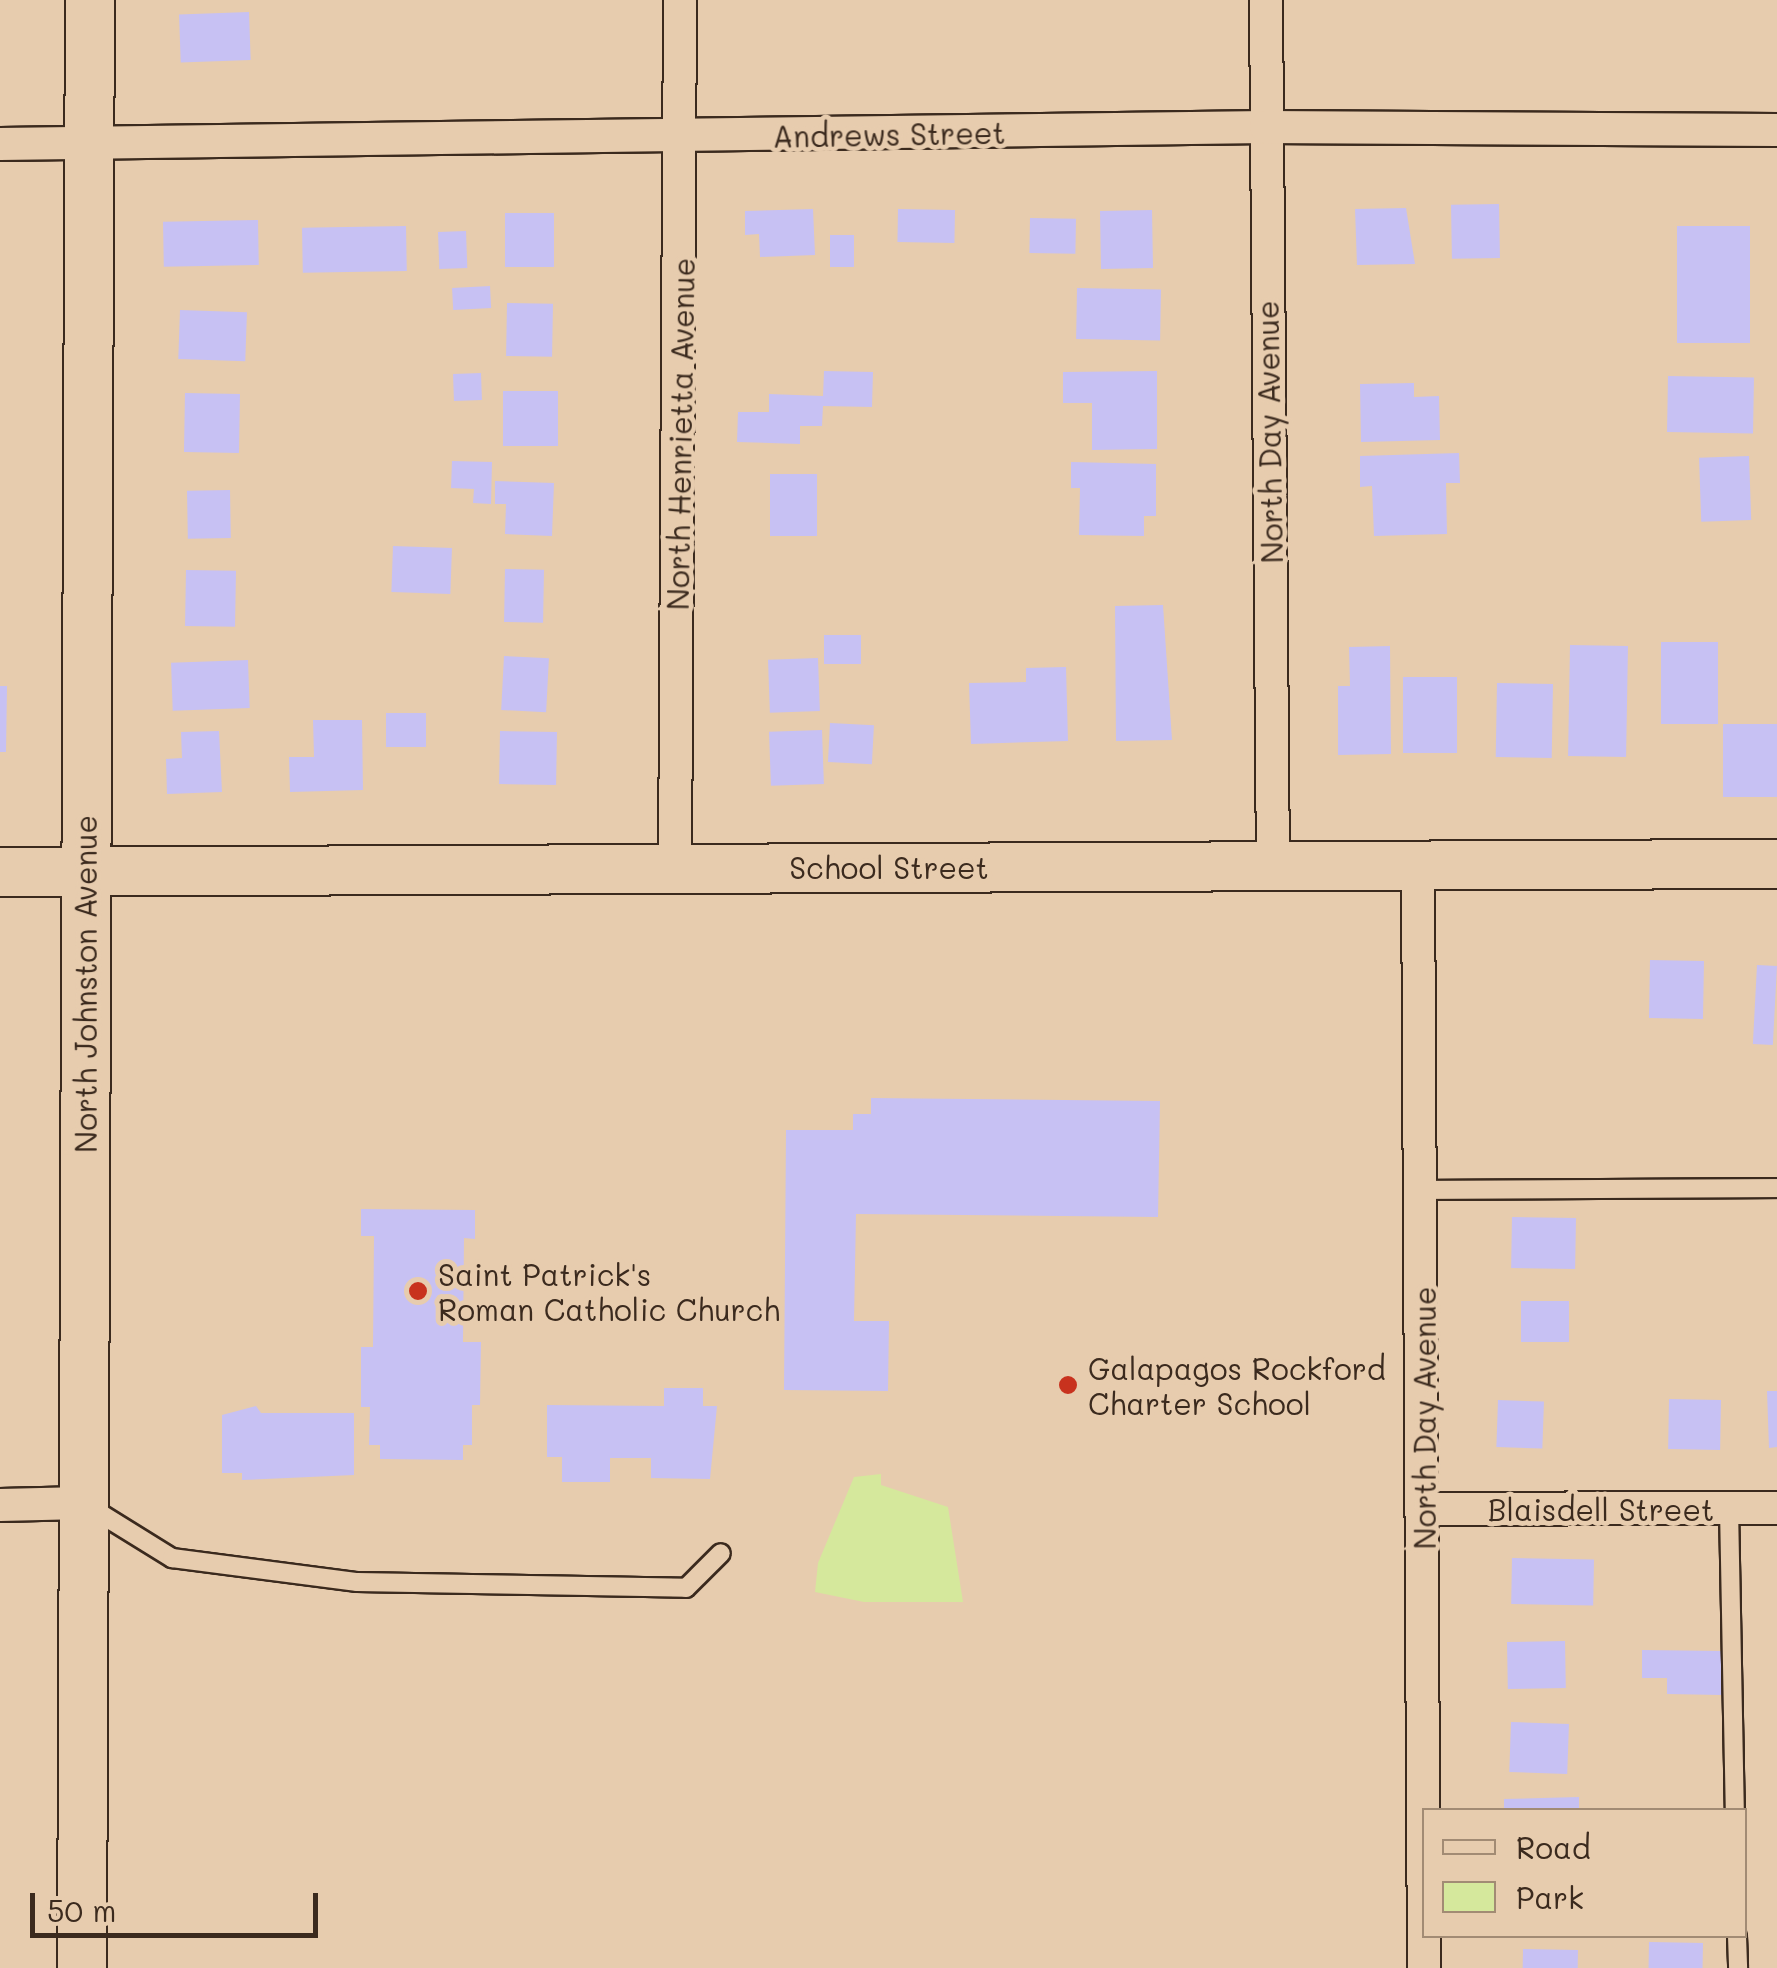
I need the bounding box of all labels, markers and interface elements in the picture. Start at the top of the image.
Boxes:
street label: Andrews Street [772,114,1006,154]
street label: North Henrietta Avenue [659,257,701,611]
street label: North Day Avenue [1249,300,1289,564]
street label: North Johnston Avenue [67,815,103,1153]
street label: School Street [789,849,989,885]
place label: Saint Patrick's Roman Catholic Church [438,1256,780,1326]
marker: Saint Patrick's Roman Catholic Church [407,1280,429,1302]
street label: North Day Avenue [1406,1286,1442,1550]
place label: Galapagos Rockford Charter School [1088,1350,1386,1420]
marker: Galapagos Rockford Charter School [1057,1374,1079,1396]
street label: Blaisdell Street [1488,1491,1714,1527]
legend [1422,1808,1747,1938]
text: Road [1516,1827,1591,1867]
scale bar [35,1873,322,1935]
text: Park [1516,1877,1584,1917]
text: 50 m [47,1890,117,1930]

